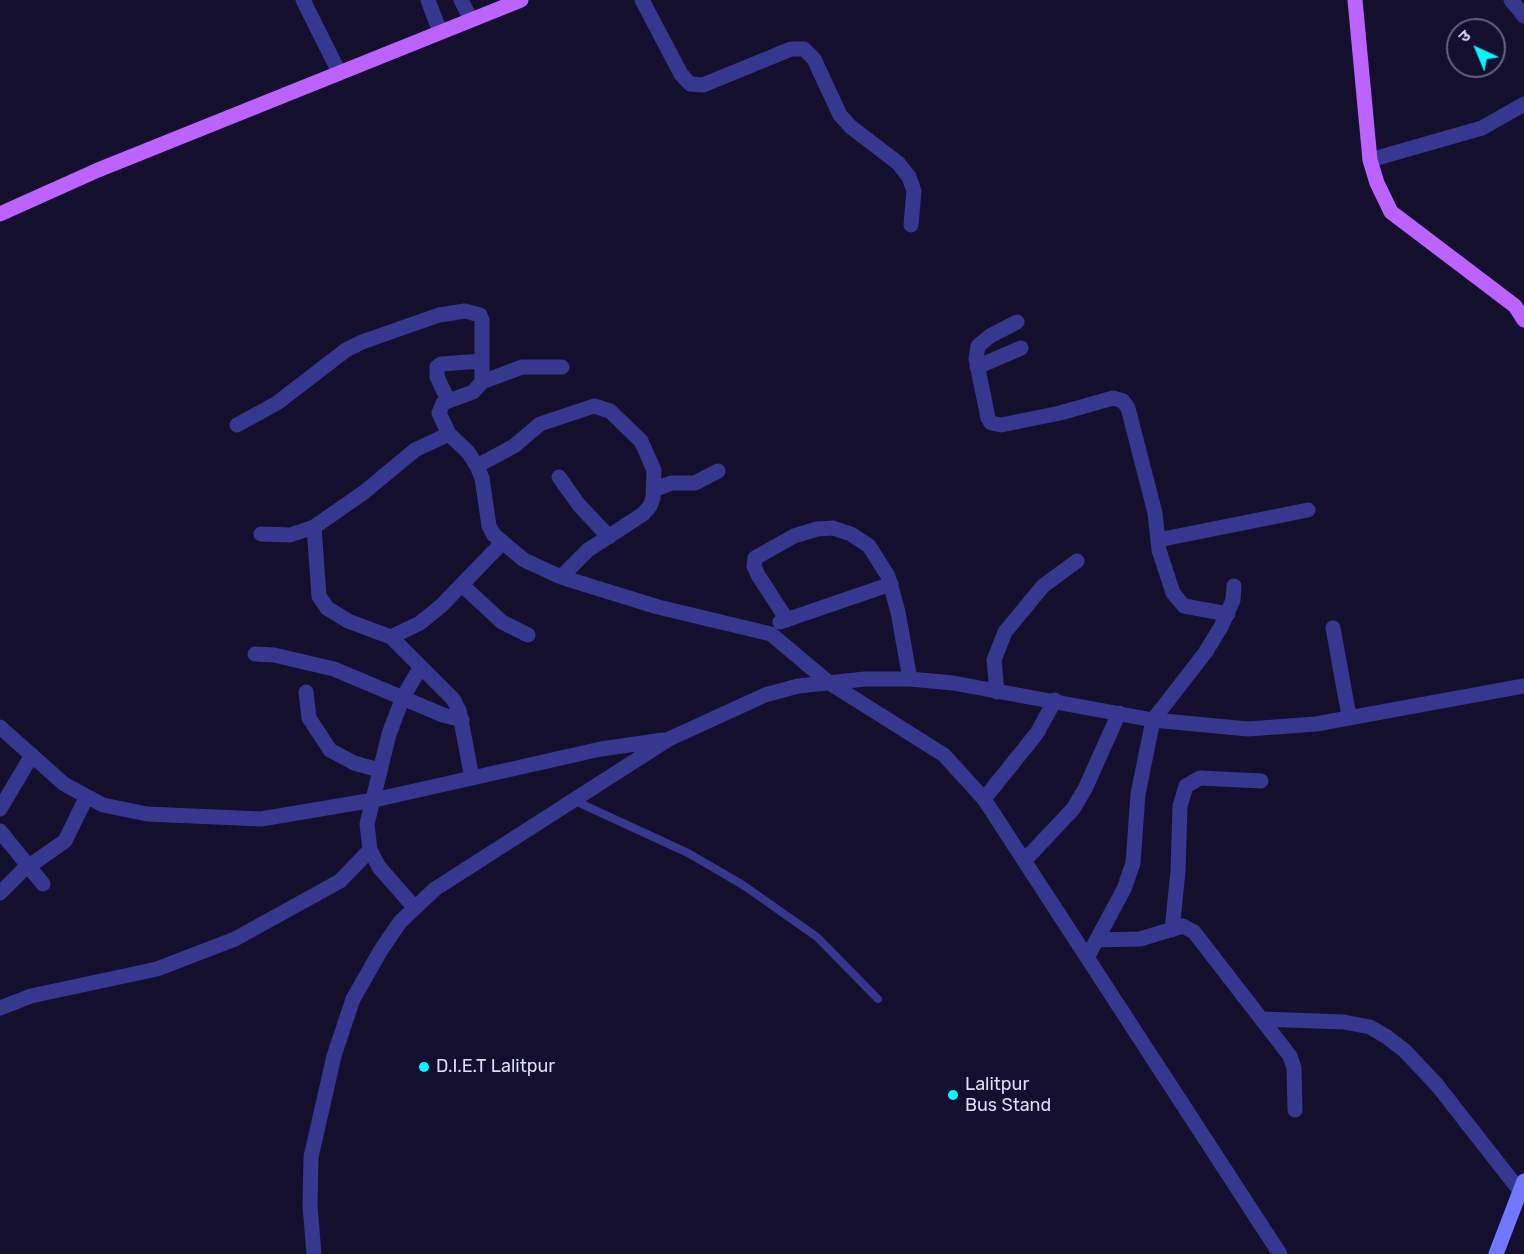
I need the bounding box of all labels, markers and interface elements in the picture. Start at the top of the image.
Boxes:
north arrow [1446,18,1506,78]
text: उ [1455,26,1475,46]
place label: D.I.E.T Lalitpur [436,1056,555,1078]
marker: D.I.E.T Lalitpur [417,1060,431,1074]
place label: Lalitpur Bus Stand [965,1074,1051,1116]
marker: Lalitpur Bus Stand [946,1088,960,1102]

